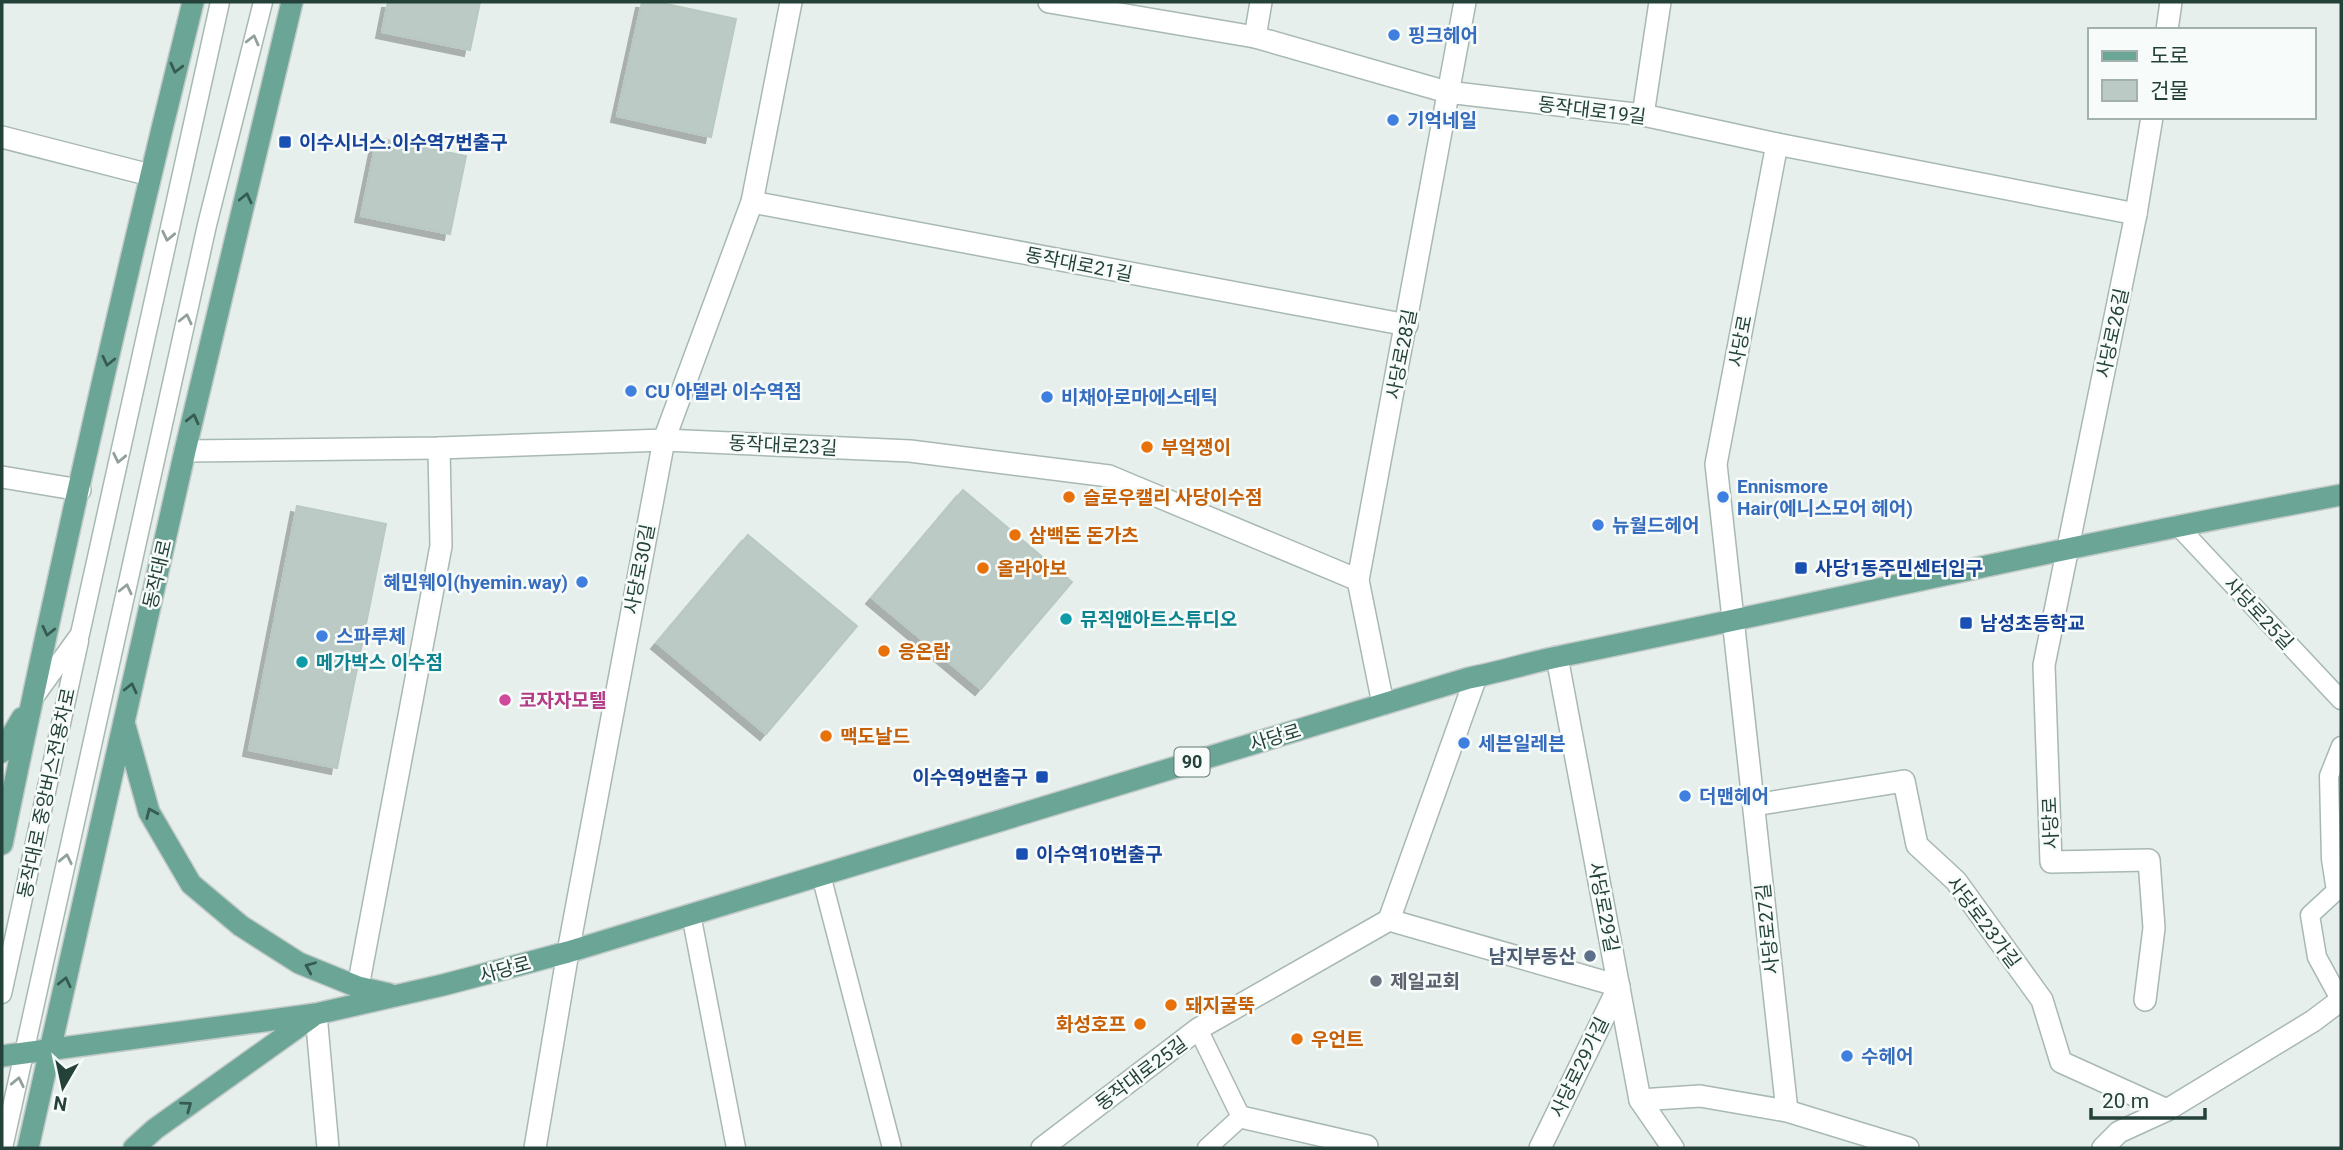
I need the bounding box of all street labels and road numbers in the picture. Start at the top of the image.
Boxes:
street label: 동작대로19길 [1537,92,1647,129]
street label: 동작대로21길 [1023,243,1134,286]
street label: 사당로26길 [2092,286,2133,380]
street label: 사당로28길 [1381,307,1421,401]
street label: 사당로 [1724,313,1757,369]
street label: 동작대로23길 [728,431,838,460]
street label: 사당로30길 [619,522,659,616]
street label: 동작대로 [138,537,177,611]
street label: 사당로25길 [2219,572,2298,655]
street label: 동작대로 중앙버스전용차로 [13,686,80,900]
street label: 사당로 [1247,719,1304,756]
road number: 90 [1174,748,1210,776]
street label: 사당로 [2038,796,2063,850]
street label: 사당로29길 [1584,860,1624,954]
street label: 사당로23가길 [1942,872,2026,973]
street label: 사당로27길 [1751,882,1784,976]
street label: 사당로 [477,952,533,987]
street label: 사당로29가길 [1545,1013,1614,1121]
street label: 동작대로25길 [1091,1031,1192,1115]

